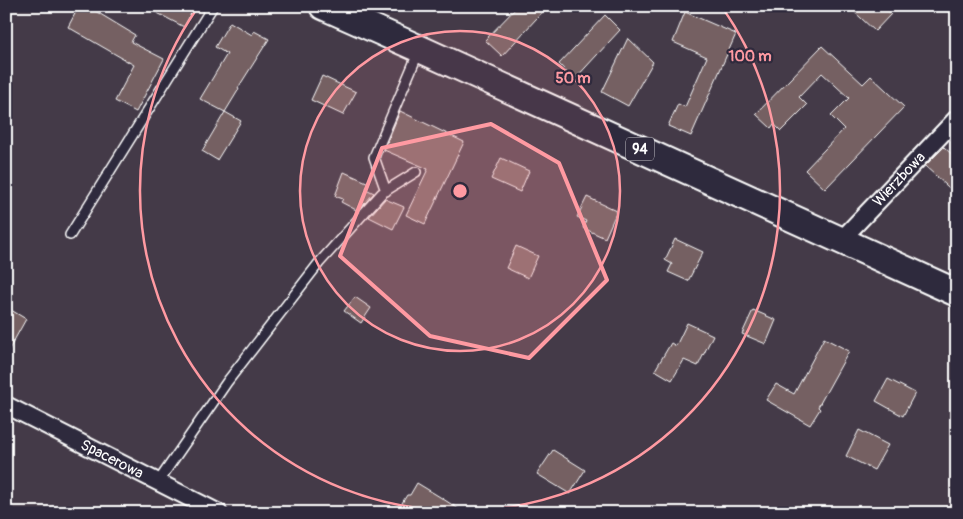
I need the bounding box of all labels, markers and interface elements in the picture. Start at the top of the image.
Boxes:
text: 100 m [729,47,771,66]
text: 50 m [556,69,590,88]
road number: 94 [626,138,654,160]
street label: Wierzbowa [868,148,929,210]
centre of rings [451,182,469,200]
street label: Spacerowa [78,435,147,483]

